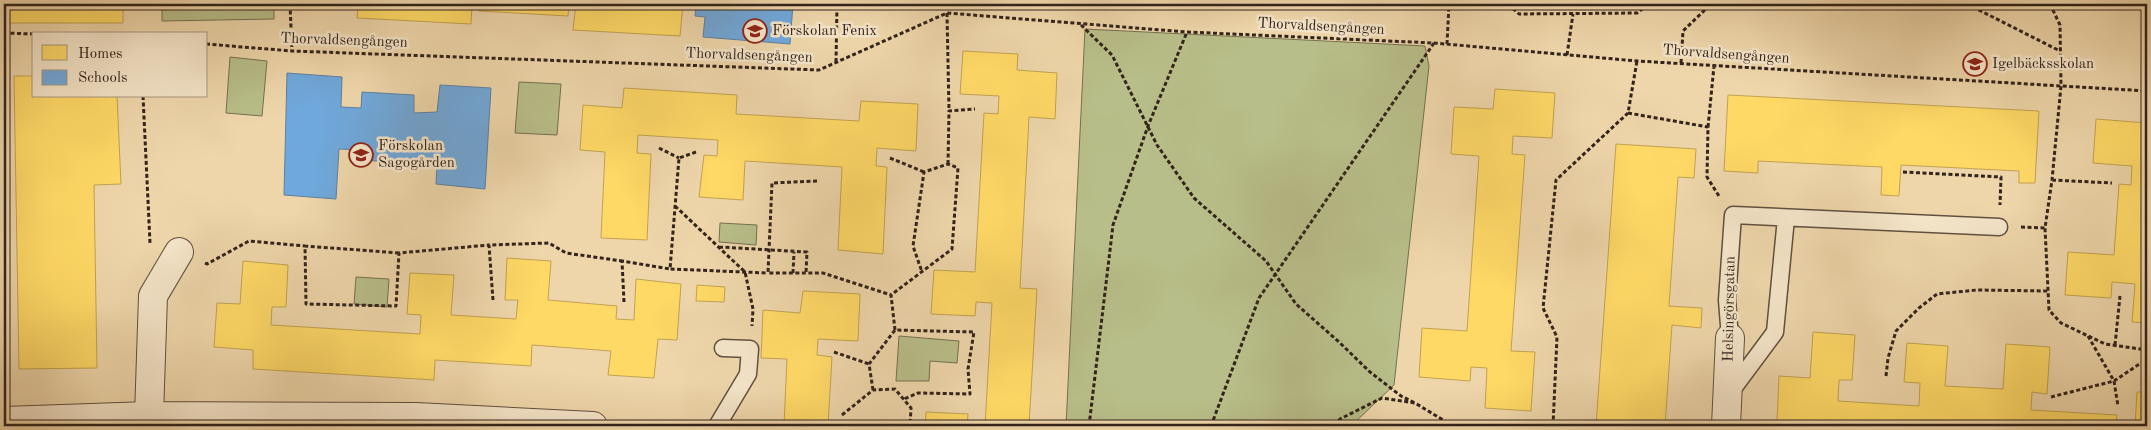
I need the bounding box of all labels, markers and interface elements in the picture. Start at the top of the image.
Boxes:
street label: Thorvaldsengången [1257,16,1385,38]
school or university icon: Förskolan Fenix [742,18,768,44]
place label: Förskolan Fenix [772,24,877,39]
street label: Thorvaldsengången [280,31,408,51]
legend [32,32,208,98]
street label: Thorvaldsengången [1662,43,1790,67]
street label: Thorvaldsengången [685,46,813,66]
text: Homes [78,47,123,62]
school or university icon: Igelbäcksskolan [1962,51,1988,77]
place label: Igelbäcksskolan [1992,57,2094,72]
text: Schools [78,71,127,86]
place label: Förskolan Sagogården [378,139,455,171]
school or university icon: Förskolan Sagogården [348,142,374,168]
street label: Helsingörsgatan [1722,256,1738,362]

